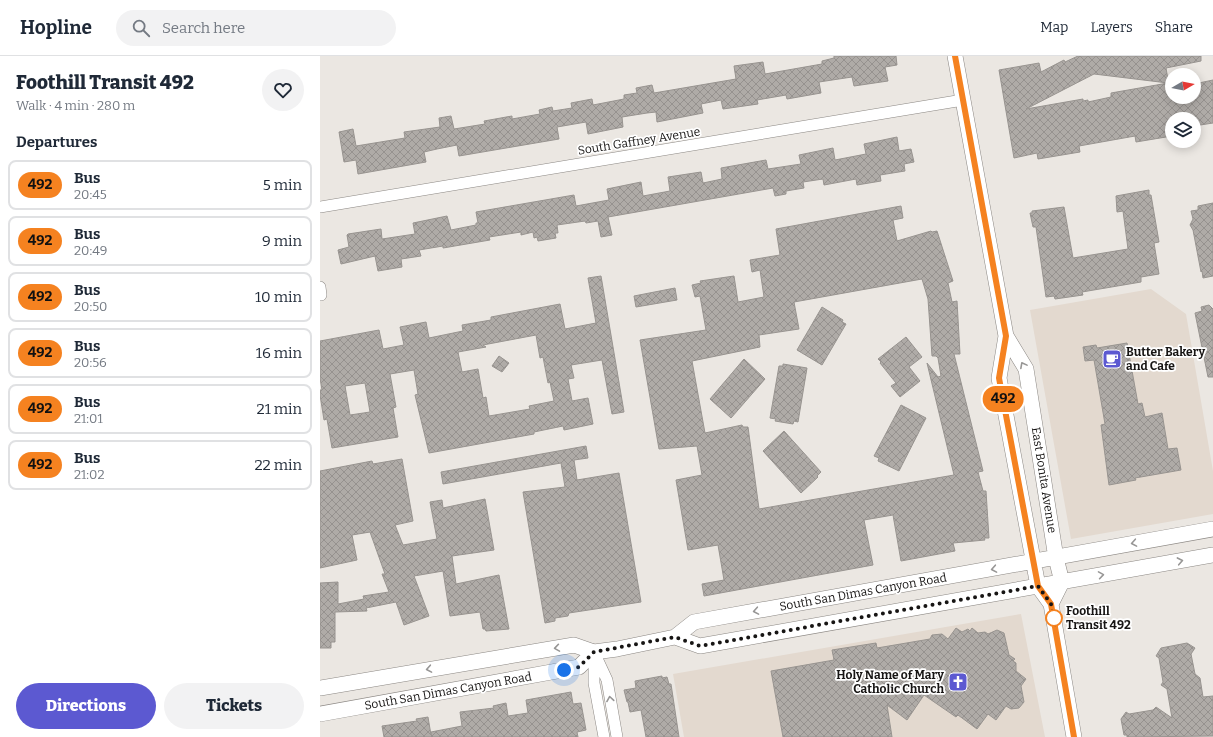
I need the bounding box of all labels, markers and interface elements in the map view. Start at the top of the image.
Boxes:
search box [116,10,396,46]
text: Hopline [20,16,92,39]
icon: search [130,17,152,39]
text: Search here [162,19,245,37]
text: Map [1040,19,1068,36]
text: Layers [1090,19,1133,36]
text: Share [1155,19,1193,36]
north arrow [1165,68,1201,104]
map controls [1165,68,1201,148]
button: heart [262,69,304,111]
text: Foothill Transit 492 [16,71,194,94]
text: Walk · 4 min · 280 m [16,98,135,113]
button: layers [1165,112,1201,148]
street label: South Gaffney Avenue [577,124,701,158]
text: Departures [16,133,97,151]
text: Bus [74,169,100,187]
text: 492 [28,176,52,193]
text: 5 min [263,176,302,194]
text: 20:45 [74,187,107,202]
text: Bus [74,225,100,243]
text: 492 [28,232,52,249]
text: 9 min [262,232,302,250]
text: 20:49 [74,243,107,258]
text: Bus [74,281,100,299]
text: 492 [28,288,52,305]
text: 10 min [255,288,302,306]
text: 20:50 [74,299,107,314]
text: Bus [74,337,100,355]
text: 492 [28,344,52,361]
text: 16 min [256,344,302,362]
place label: Butter Bakery and Cafe [1126,345,1205,373]
cafe icon: Butter Bakery and Cafe [1101,348,1123,370]
text: 20:56 [74,355,107,370]
one-way arrow [1021,362,1028,369]
line badge: 492 [980,386,1026,412]
text: 492 [991,390,1015,407]
text: Bus [74,393,100,411]
text: 492 [28,400,52,417]
text: 21 min [256,400,302,418]
text: 21:01 [74,411,103,426]
street label: East Bonita Avenue [1029,426,1059,534]
text: Bus [74,449,100,467]
text: 492 [28,456,52,473]
text: 22 min [254,456,302,474]
text: 21:02 [74,467,105,482]
one-way arrow [1131,539,1138,547]
one-way arrow [1177,558,1183,566]
one-way arrow [991,564,998,573]
street label: South San Dimas Canyon Road [778,570,948,614]
one-way arrow [1098,571,1104,580]
place label: Foothill Transit 492 [1066,604,1131,632]
one-way arrow [753,606,759,614]
marker: Foothill Transit 492 [1045,609,1063,627]
one-way arrow [554,643,560,651]
your location [554,660,574,680]
one-way arrow [425,664,432,673]
place label: Holy Name of Mary Catholic Church [836,668,944,696]
street label: South San Dimas Canyon Road [363,669,533,713]
church icon: Holy Name of Mary Catholic Church [947,671,969,693]
button: Directions [16,683,156,729]
button: Tickets [164,683,304,729]
one-way arrow [606,695,615,702]

